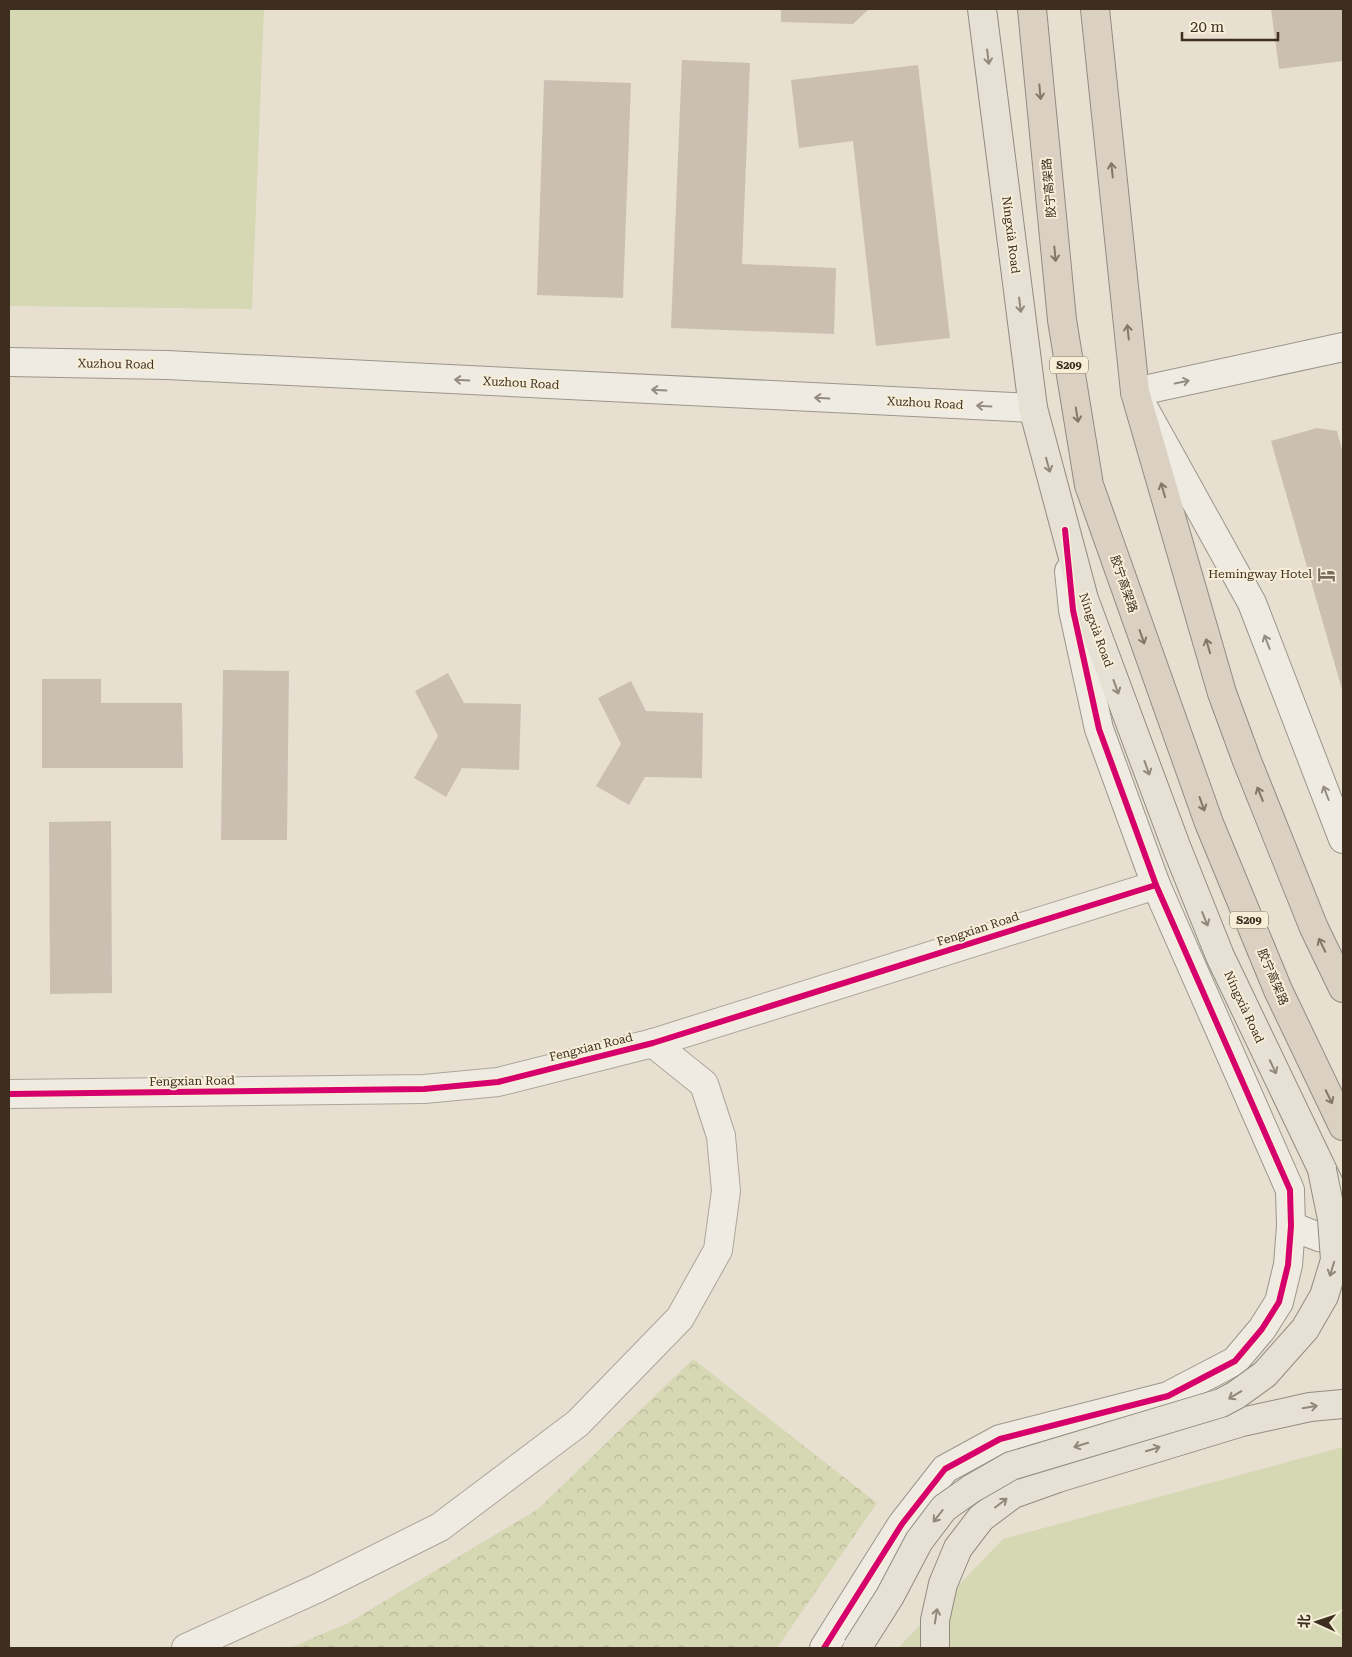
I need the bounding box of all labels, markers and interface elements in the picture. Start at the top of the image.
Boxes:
scale bar [1182,10,1278,42]
text: 20 m [1190,18,1225,36]
one-way arrow [984,49,994,65]
one-way arrow [1035,84,1045,100]
street label: 胶宁高架路 [1039,157,1059,219]
one-way arrow [1107,163,1116,179]
street label: Níngxià Road [999,195,1023,275]
one-way arrow [1050,246,1060,262]
one-way arrow [1015,297,1025,313]
one-way arrow [1123,324,1133,340]
street label: Xuzhou Road [78,356,155,372]
road number: S209 [1050,356,1088,374]
street label: Xuzhou Road [482,374,560,392]
one-way arrow [454,375,470,384]
one-way arrow [1174,377,1190,386]
one-way arrow [652,385,668,394]
one-way arrow [814,393,830,402]
street label: Xuzhou Road [886,394,964,412]
one-way arrow [976,401,992,410]
one-way arrow [1073,406,1083,422]
one-way arrow [1044,456,1053,472]
one-way arrow [1158,483,1167,499]
street label: 胶宁高架路 [1108,553,1140,615]
hotel icon: Hemingway Hotel [1316,564,1336,584]
place label: Hemingway Hotel [1208,567,1312,581]
street label: Níngxià Road [1076,591,1116,669]
one-way arrow [1138,629,1148,645]
one-way arrow [1262,635,1271,650]
one-way arrow [1203,639,1212,655]
one-way arrow [1112,679,1121,694]
one-way arrow [1143,760,1152,775]
one-way arrow [1320,786,1330,801]
one-way arrow [1255,787,1265,802]
one-way arrow [1198,796,1207,811]
street label: Fengxian Road [935,909,1021,949]
one-way arrow [1202,912,1211,927]
road number: S209 [1230,912,1268,928]
one-way arrow [1317,937,1327,952]
street label: 胶宁高架路 [1255,947,1291,1007]
street label: Níngxià Road [1221,969,1267,1046]
street label: Fengxian Road [548,1030,634,1064]
one-way arrow [1269,1059,1278,1074]
street label: Fengxian Road [149,1073,235,1089]
one-way arrow [1325,1090,1335,1105]
one-way arrow [1327,1261,1336,1277]
one-way arrow [1229,1390,1243,1400]
one-way arrow [1301,1402,1317,1412]
one-way arrow [1073,1440,1089,1450]
one-way arrow [1145,1444,1161,1454]
one-way arrow [994,1498,1007,1509]
one-way arrow [933,1509,943,1523]
north arrow [1292,1597,1342,1647]
one-way arrow [932,1608,942,1624]
text: 北 [1296,1614,1312,1629]

